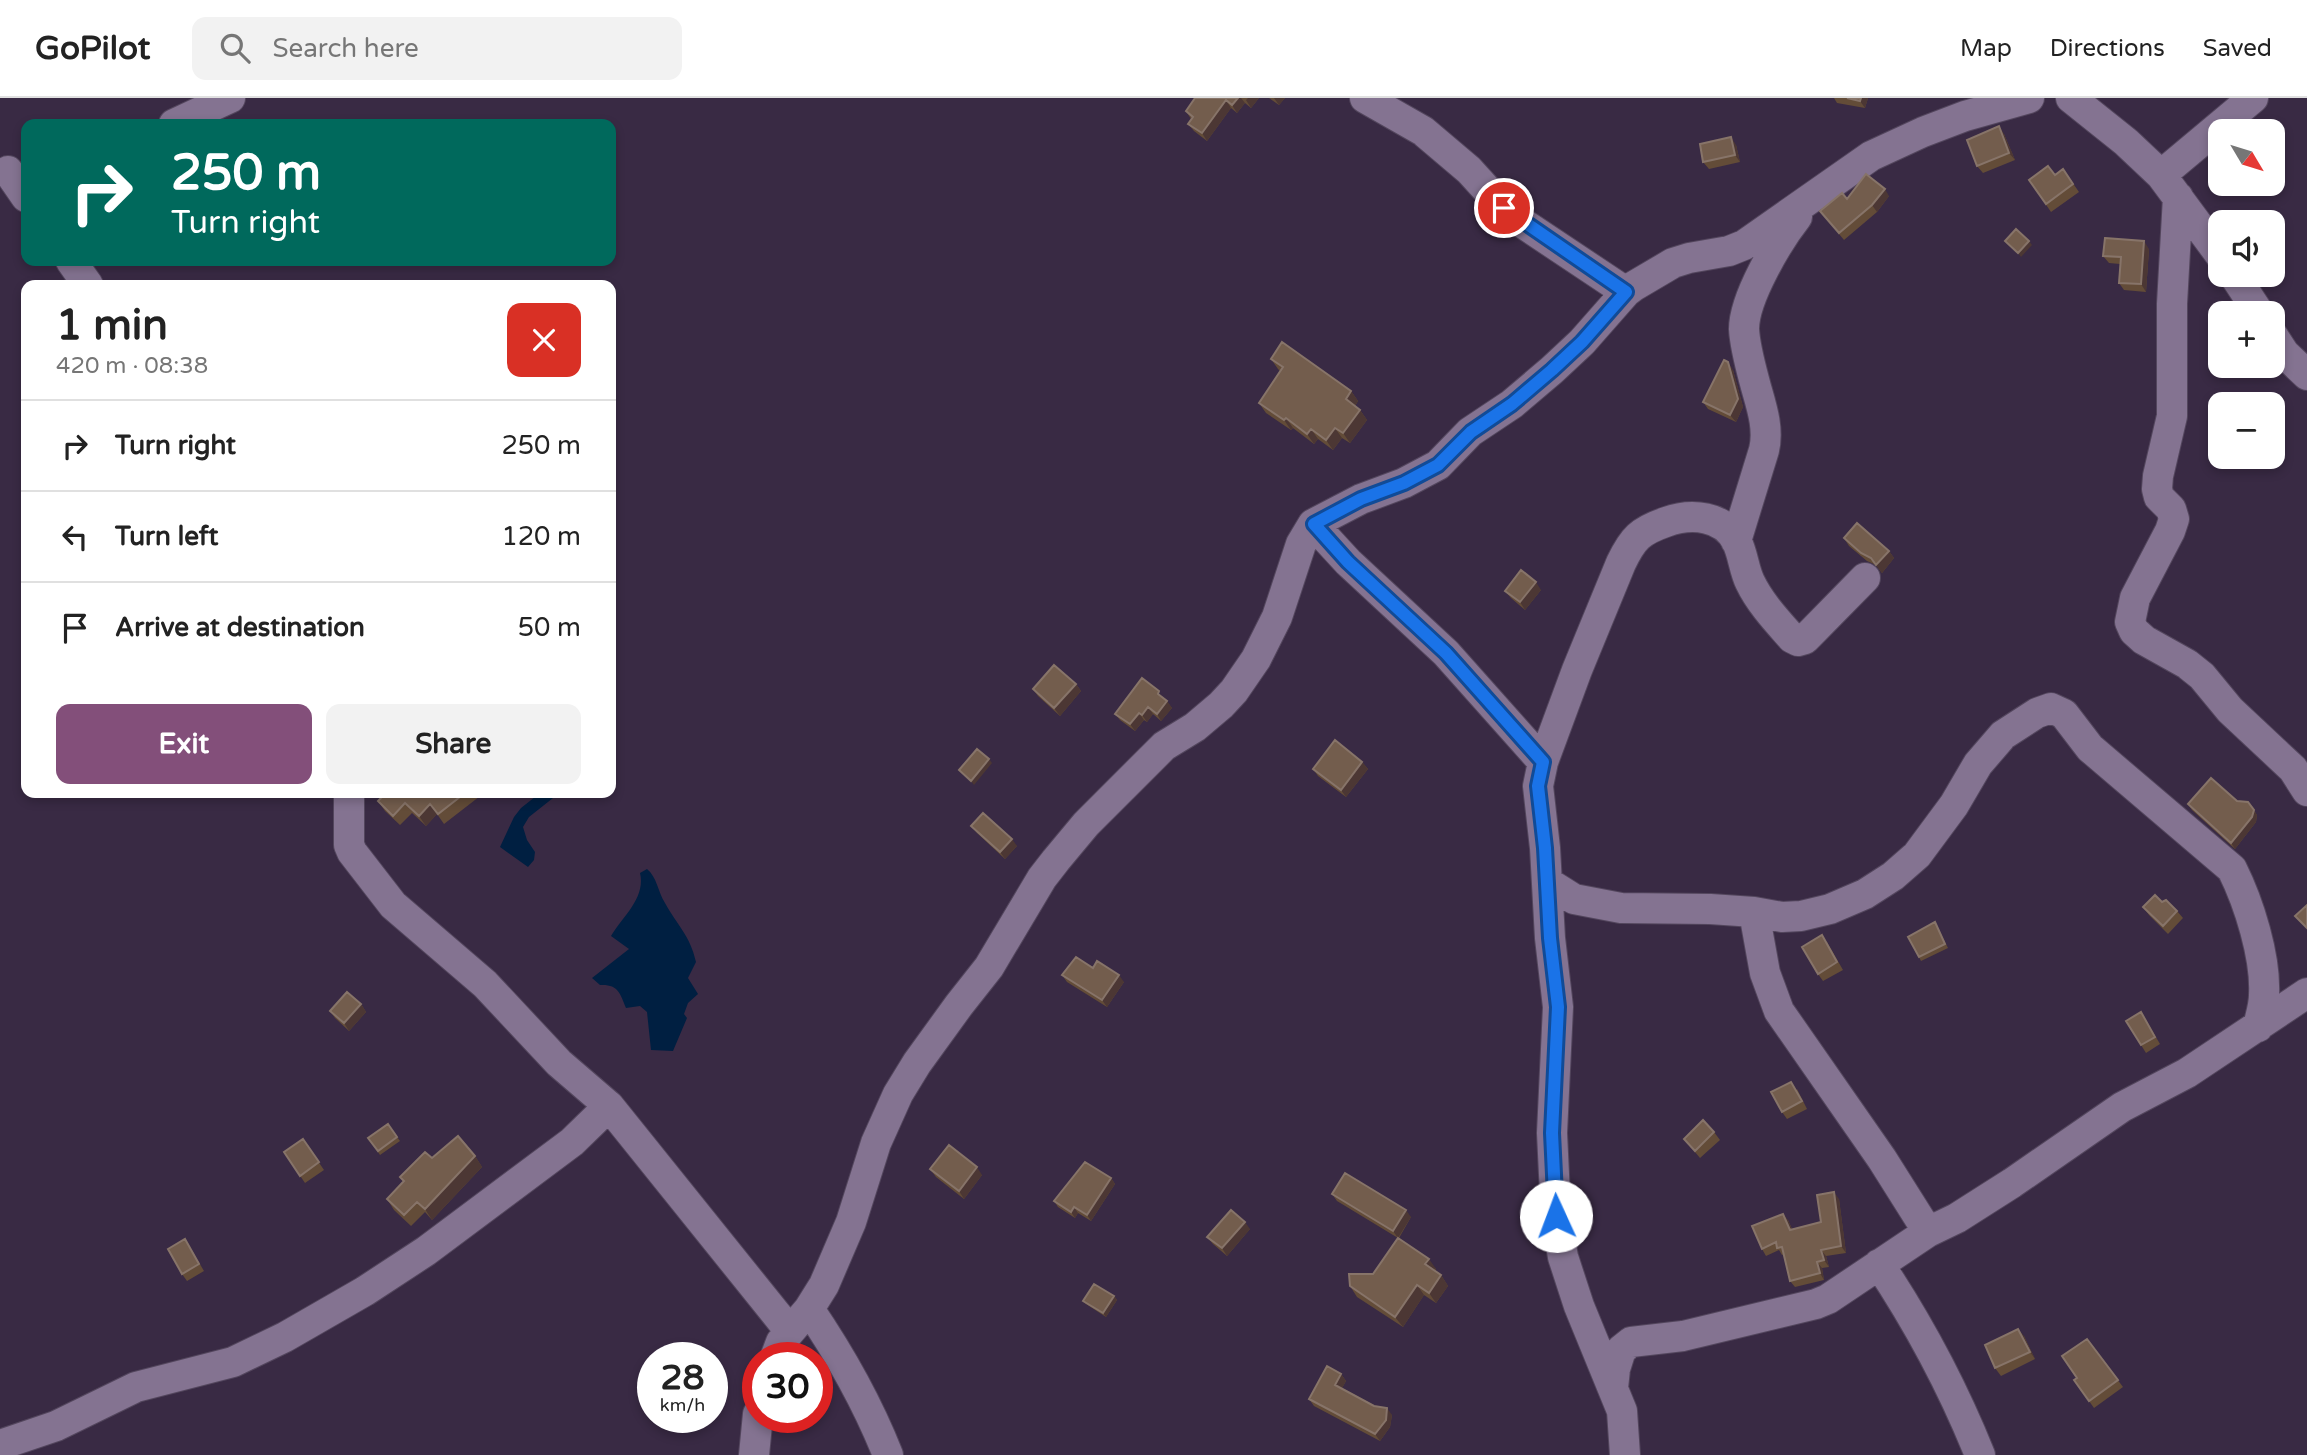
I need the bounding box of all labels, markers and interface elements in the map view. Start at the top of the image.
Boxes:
search box [192,17,682,80]
text: GoPilot [35,29,150,68]
icon: search [216,29,254,67]
text: Search here [272,33,419,64]
text: Map [1960,34,2012,63]
text: Directions [2050,34,2165,63]
text: Saved [2203,34,2272,63]
north arrow [2208,119,2286,196]
map controls [2208,119,2285,469]
text: 250 m [171,144,321,203]
icon: right [56,147,147,238]
pin [1474,178,1534,238]
icon: arrive [1485,189,1523,227]
text: Turn right [171,204,320,242]
button: sound [2208,210,2285,287]
text: 1 min [56,300,168,351]
button: + [2208,301,2285,378]
button: close [507,303,581,377]
text: 420 m · 08:38 [56,352,208,380]
button: − [2208,392,2285,469]
icon: right [56,427,94,465]
text: Turn right [115,430,236,461]
text: 250 m [501,430,581,461]
icon: left [56,518,94,556]
text: Turn left [115,521,218,552]
text: 120 m [501,521,581,552]
icon: arrive [56,609,94,647]
text: Arrive at destination [115,612,365,643]
text: 50 m [518,612,581,643]
button: Exit [56,704,312,784]
button: Share [326,704,581,784]
position arrow [1519,1179,1593,1253]
speed limit sign: 30 [742,1342,833,1433]
text: 28 [661,1357,704,1399]
text: km/h [660,1394,705,1416]

